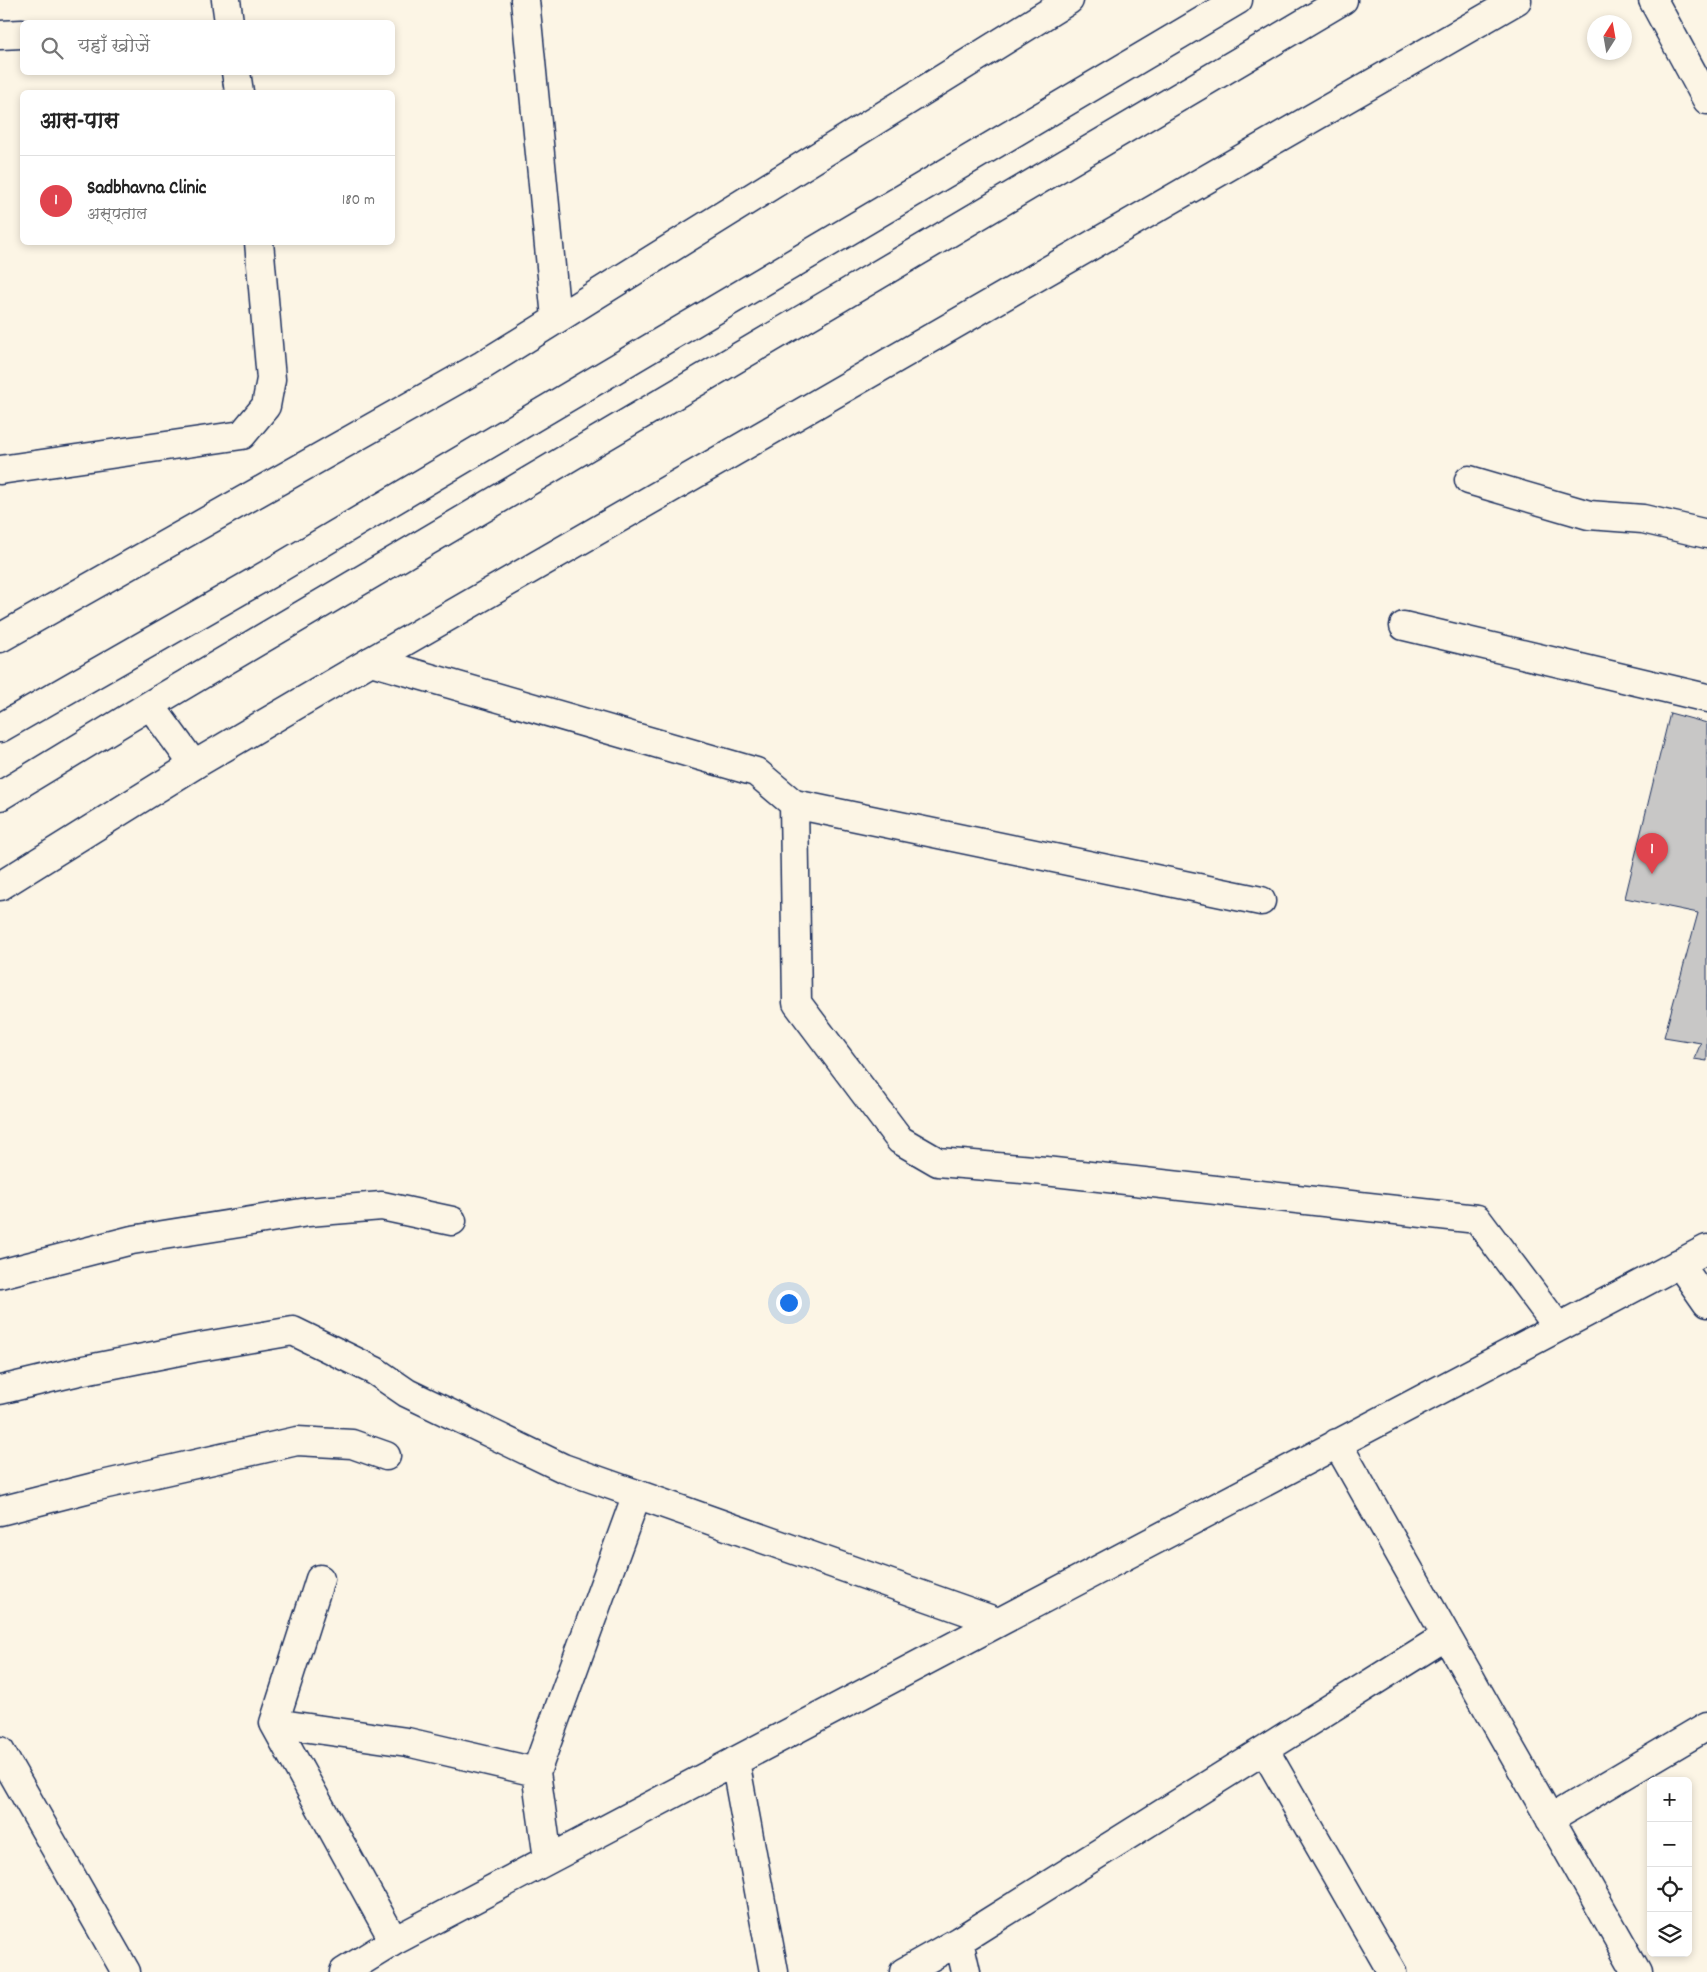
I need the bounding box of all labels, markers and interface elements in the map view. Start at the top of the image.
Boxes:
north arrow [1587,15,1632,60]
search box [20,20,395,75]
icon: search [38,34,66,62]
text: यहाँ खोजें [78,34,150,61]
text: आस-पास [40,108,119,138]
text: Sadbhavna Clinic [87,176,206,203]
text: 1 [54,189,58,212]
text: 180 m [342,189,375,212]
text: अस्पताल [87,203,147,226]
pin: 1 [1636,833,1668,874]
your location [776,1290,802,1316]
map controls [1647,1777,1692,1957]
button: + [1647,1777,1692,1822]
button: − [1647,1822,1692,1867]
button: locate [1647,1867,1692,1912]
button: layers [1647,1912,1692,1957]

